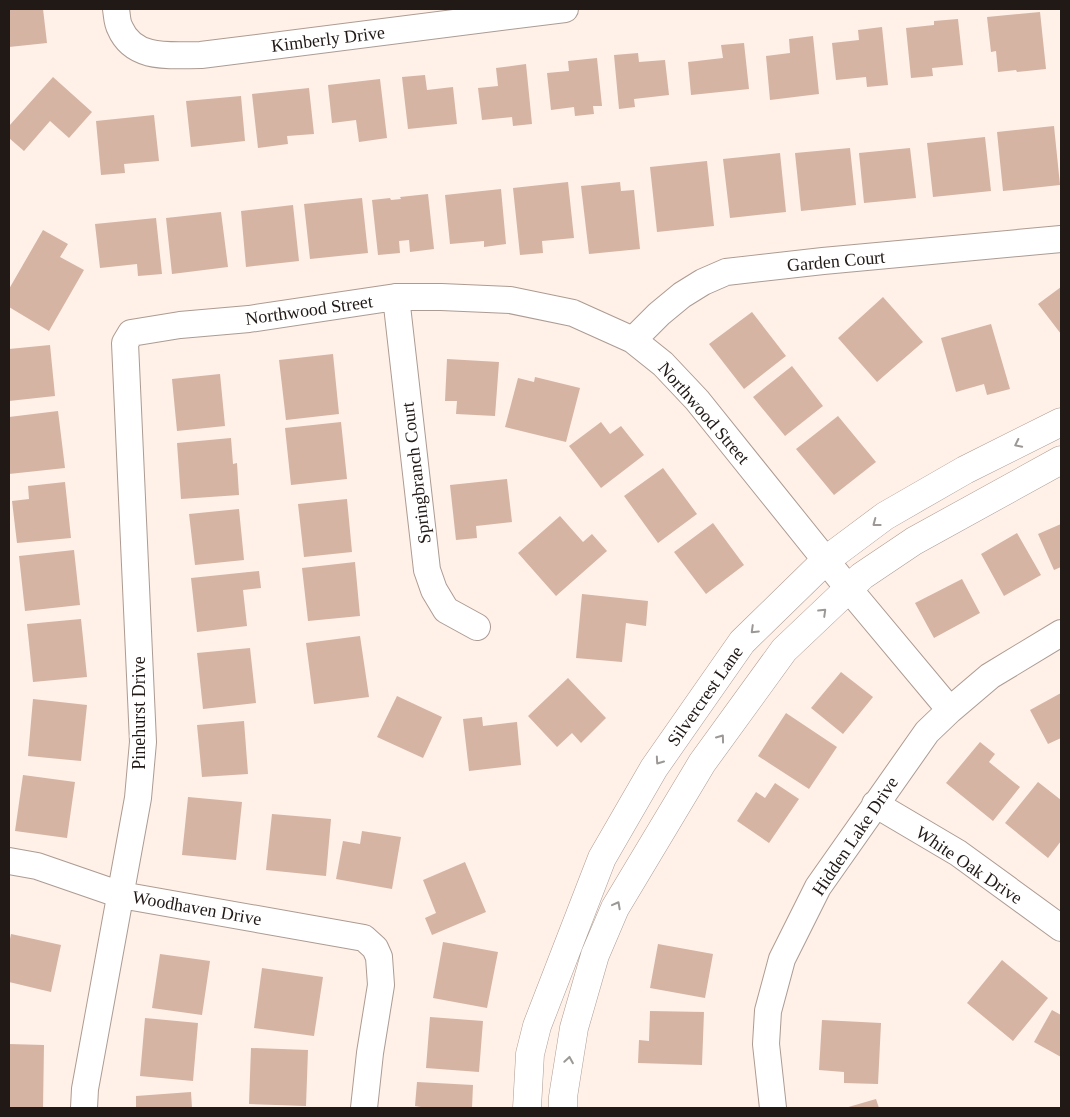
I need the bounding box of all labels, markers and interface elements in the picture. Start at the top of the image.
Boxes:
street label: Kimberly Drive [270,22,386,56]
street label: Garden Court [786,247,886,275]
street label: Northwood Street [244,291,374,329]
street label: Northwood Street [654,358,754,468]
street label: Springbranch Court [397,401,435,545]
one-way arrow [1014,437,1023,447]
one-way arrow [872,517,882,526]
one-way arrow [818,609,827,618]
one-way arrow [751,624,760,633]
street label: Silvercrest Lane [663,642,747,750]
street label: Pinehurst Drive [129,656,149,770]
one-way arrow [714,734,724,743]
one-way arrow [656,755,665,765]
street label: Hidden Lake Drive [808,773,902,899]
street label: White Oak Drive [912,822,1026,908]
street label: Woodhaven Drive [131,887,263,929]
one-way arrow [611,902,621,911]
one-way arrow [564,1056,574,1064]

